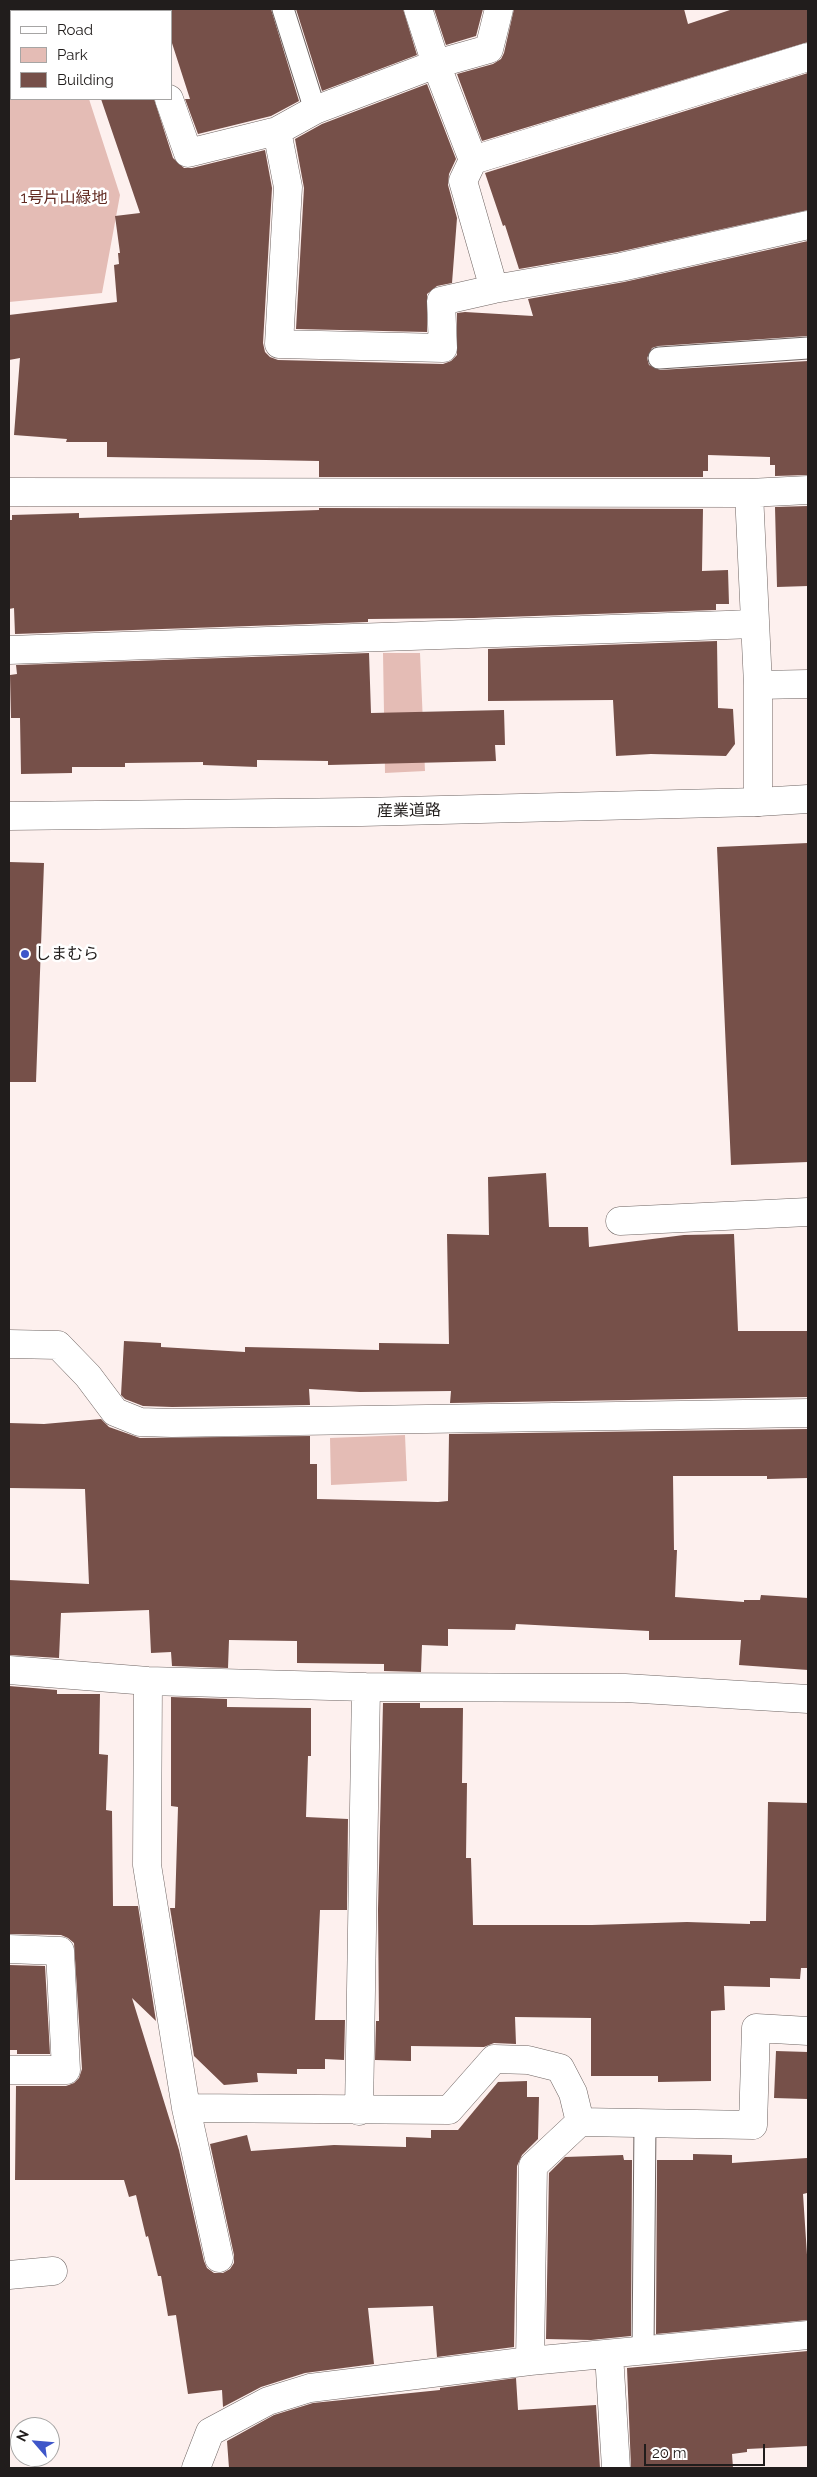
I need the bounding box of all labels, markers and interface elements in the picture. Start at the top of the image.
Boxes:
legend [10,10,172,100]
text: Road [57,21,93,39]
text: Park [57,46,88,64]
text: Building [57,71,114,89]
park label: 1号片山緑地 [21,188,107,208]
street label: 産業道路 [377,801,441,821]
place label: しまむら [35,944,99,964]
marker: しまむら [19,948,31,960]
north arrow [10,2417,60,2467]
text: N [13,2427,32,2444]
scale bar [647,2434,768,2466]
text: 20 m [652,2444,687,2462]

